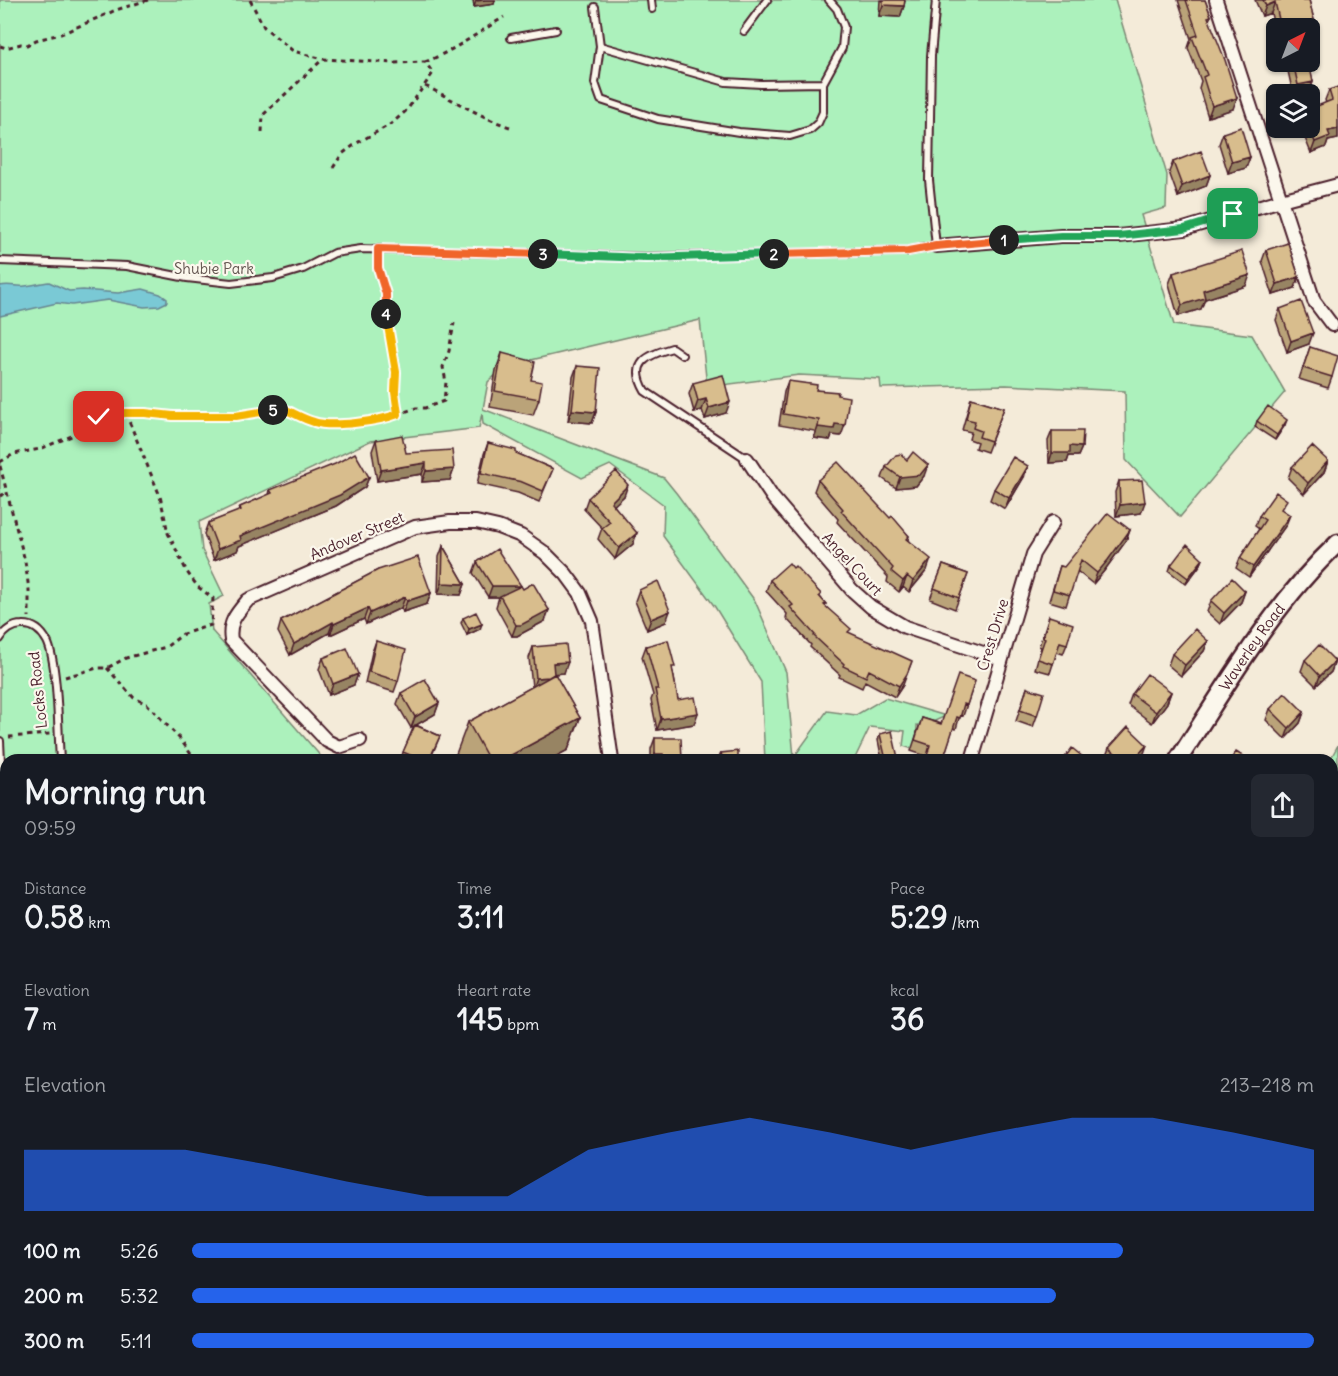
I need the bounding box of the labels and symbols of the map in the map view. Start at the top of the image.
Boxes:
north arrow [1266,18,1320,72]
pin [1207,188,1258,239]
pin: 1 [989,225,1019,255]
pin: 3 [528,239,558,269]
pin: 2 [759,239,789,269]
park label: Shubie Park [174,259,254,278]
pin: 4 [371,299,401,329]
pin [73,391,124,442]
pin: 5 [258,395,288,425]
street label: Andover Street [307,507,407,564]
street label: Angel Court [818,528,887,599]
street label: Crest Drive [973,596,1012,673]
street label: Waverley Road [1215,599,1289,694]
street label: Locks Road [24,650,51,729]

